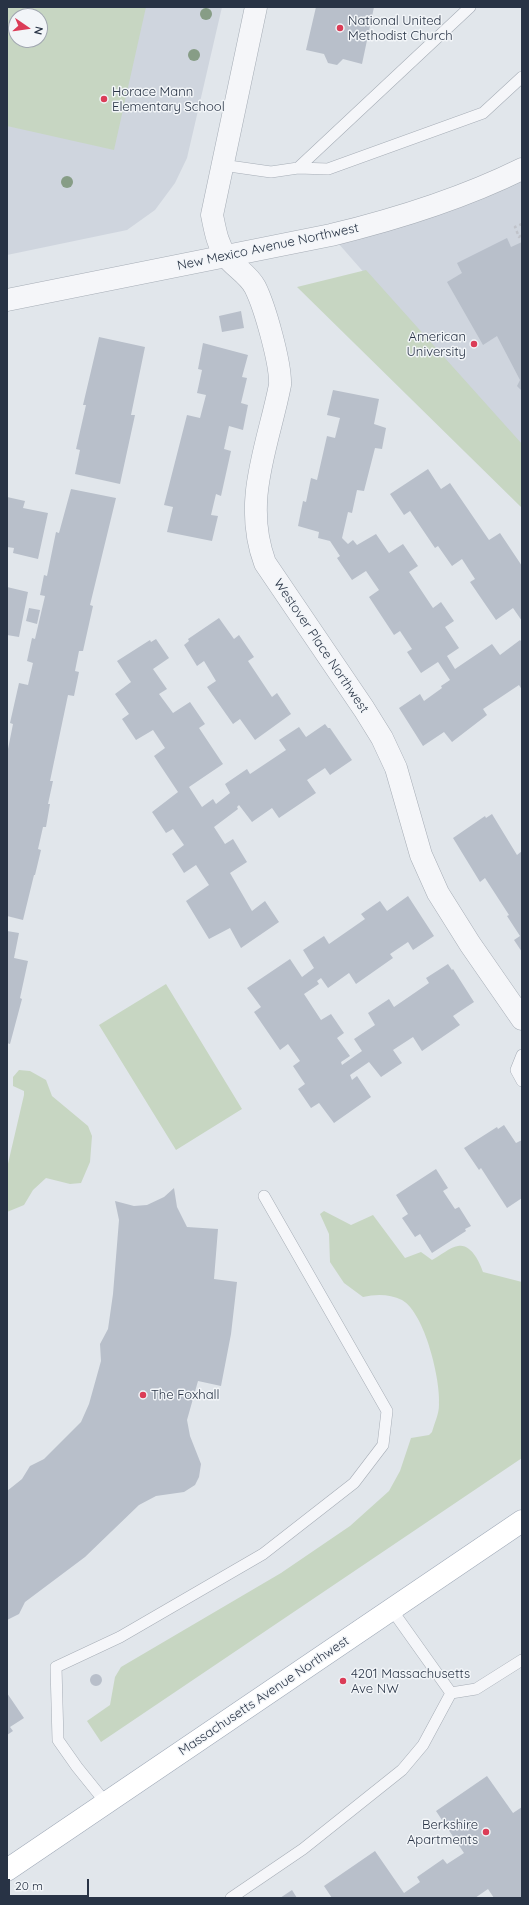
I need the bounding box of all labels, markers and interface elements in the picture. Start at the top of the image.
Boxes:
north arrow [8,8,48,48]
place label: National United Methodist Church [348,13,453,44]
marker: National United Methodist Church [335,23,345,33]
text: N [31,25,46,36]
place label: Horace Mann Elementary School [112,84,225,115]
marker: Horace Mann Elementary School [99,94,109,104]
street label: New Mexico Avenue Northwest [176,220,360,274]
place label: American University [407,329,466,360]
marker: American University [469,339,479,349]
street label: Westover Place Northwest [270,576,372,716]
place label: The Foxhall [151,1387,220,1403]
marker: The Foxhall [138,1390,148,1400]
street label: Massachusetts Avenue Northwest [176,1633,352,1759]
place label: 4201 Massachusetts Ave NW [351,1666,470,1697]
marker: 4201 Massachusetts Ave NW [338,1676,348,1686]
place label: Berkshire Apartments [407,1817,478,1848]
marker: Berkshire Apartments [481,1827,491,1837]
scale bar [10,1871,91,1897]
text: 20 m [15,1878,43,1893]

